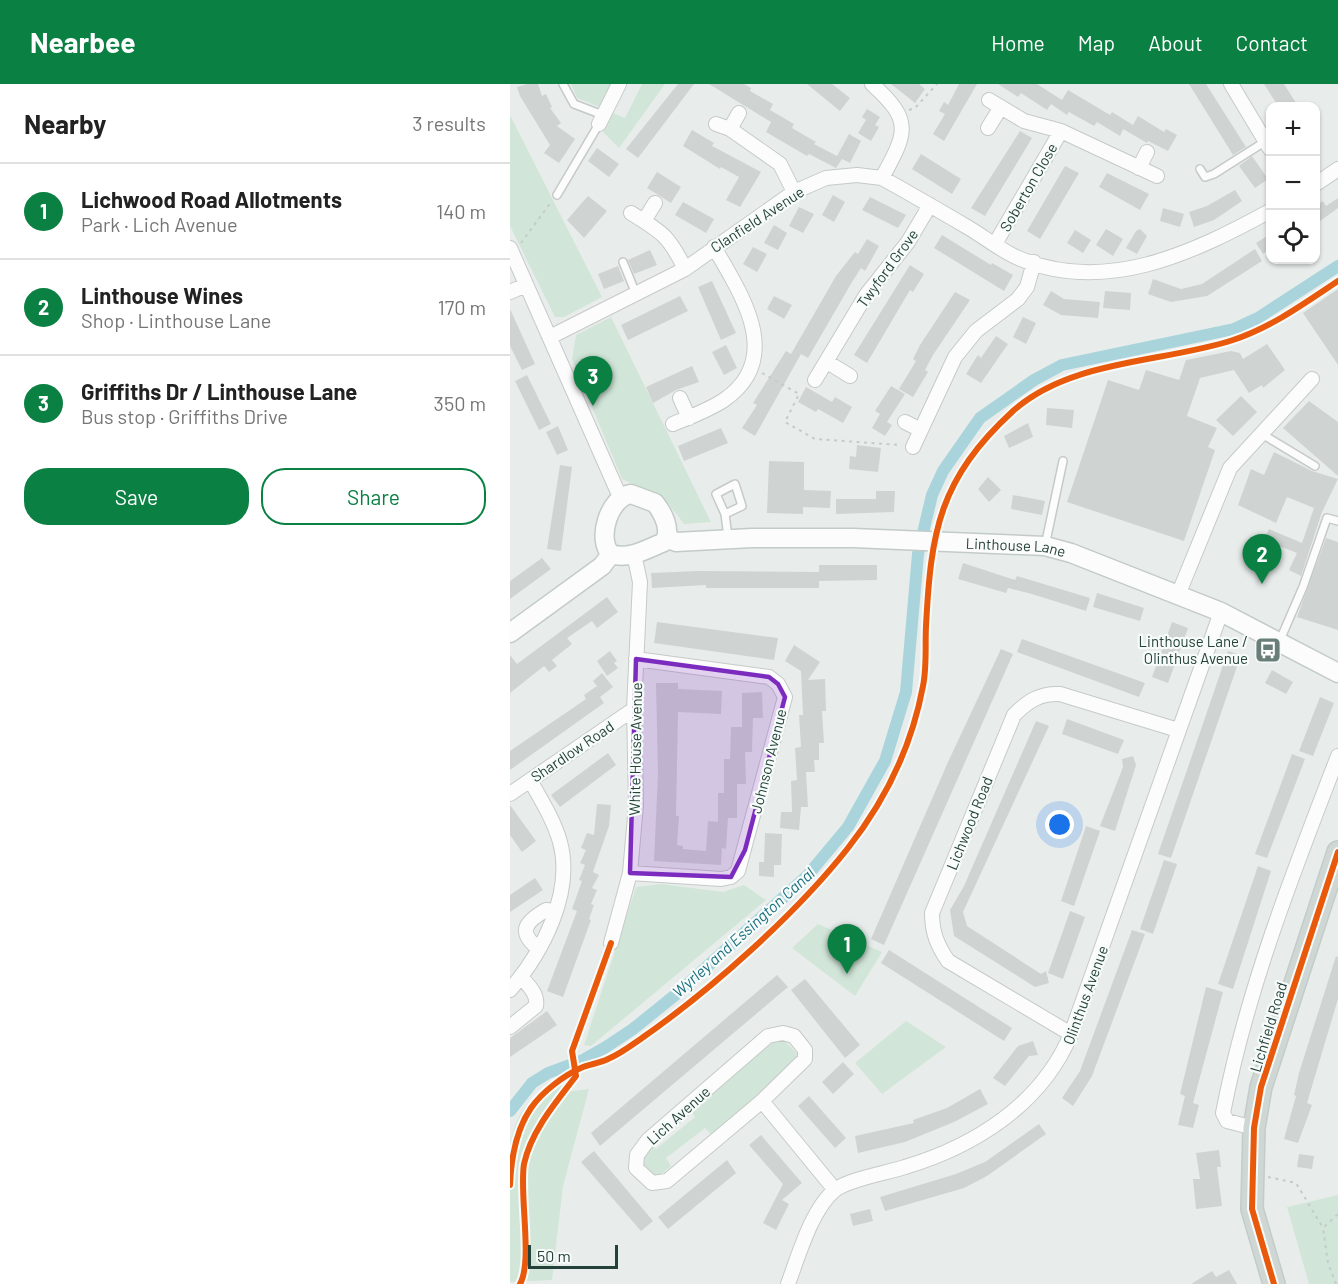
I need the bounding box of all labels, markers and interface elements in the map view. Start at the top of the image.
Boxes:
text: Nearbee [30,25,136,59]
text: Home [991,30,1045,55]
text: Map [1078,30,1115,55]
text: About [1148,30,1203,55]
text: Contact [1236,30,1308,55]
map controls [1266,102,1320,264]
button: + [1266,102,1320,156]
text: Nearby [24,108,106,139]
text: 3 results [412,111,486,135]
street label: Soberton Close [995,140,1061,234]
button: − [1266,156,1320,210]
street label: Clanfield Avenue [707,182,807,256]
text: Lichwood Road Allotments [81,186,342,212]
text: 1 [40,199,47,223]
text: 140 m [436,199,486,223]
button: locate [1266,210,1320,264]
text: Park · Lich Avenue [81,212,238,236]
street label: Twyford Grove [853,225,921,311]
text: Linthouse Wines [81,282,243,308]
text: 2 [38,295,49,319]
text: 170 m [438,295,486,319]
text: Shop · Linthouse Lane [81,308,271,332]
pin: 3 [574,356,613,406]
text: Griffiths Dr / Linthouse Lane [81,378,357,404]
text: 3 [38,391,49,415]
text: 350 m [434,391,486,415]
text: Bus stop · Griffiths Drive [81,404,288,428]
button: Save [24,468,249,525]
button: Share [261,468,486,525]
street label: Linthouse Lane [965,534,1068,560]
pin: 2 [1242,534,1281,584]
place label: Linthouse Lane / Olinthus Avenue [1139,632,1248,667]
bus stop icon: Linthouse Lane / Olinthus Avenue [1253,635,1283,665]
street label: White House Avenue [625,682,645,816]
street label: Johnson Avenue [746,707,790,815]
street label: Shardlow Road [527,717,617,785]
street label: Lichwood Road [942,774,996,872]
your location [1045,810,1074,839]
water label: Wyrley and Essington Canal [668,863,818,1001]
pin: 1 [828,924,866,974]
street label: Olinthus Avenue [1059,943,1111,1047]
street label: Lichfield Road [1246,980,1290,1074]
street label: Lich Avenue [643,1082,713,1148]
scale bar [528,1242,618,1270]
text: 50 m [537,1246,571,1265]

